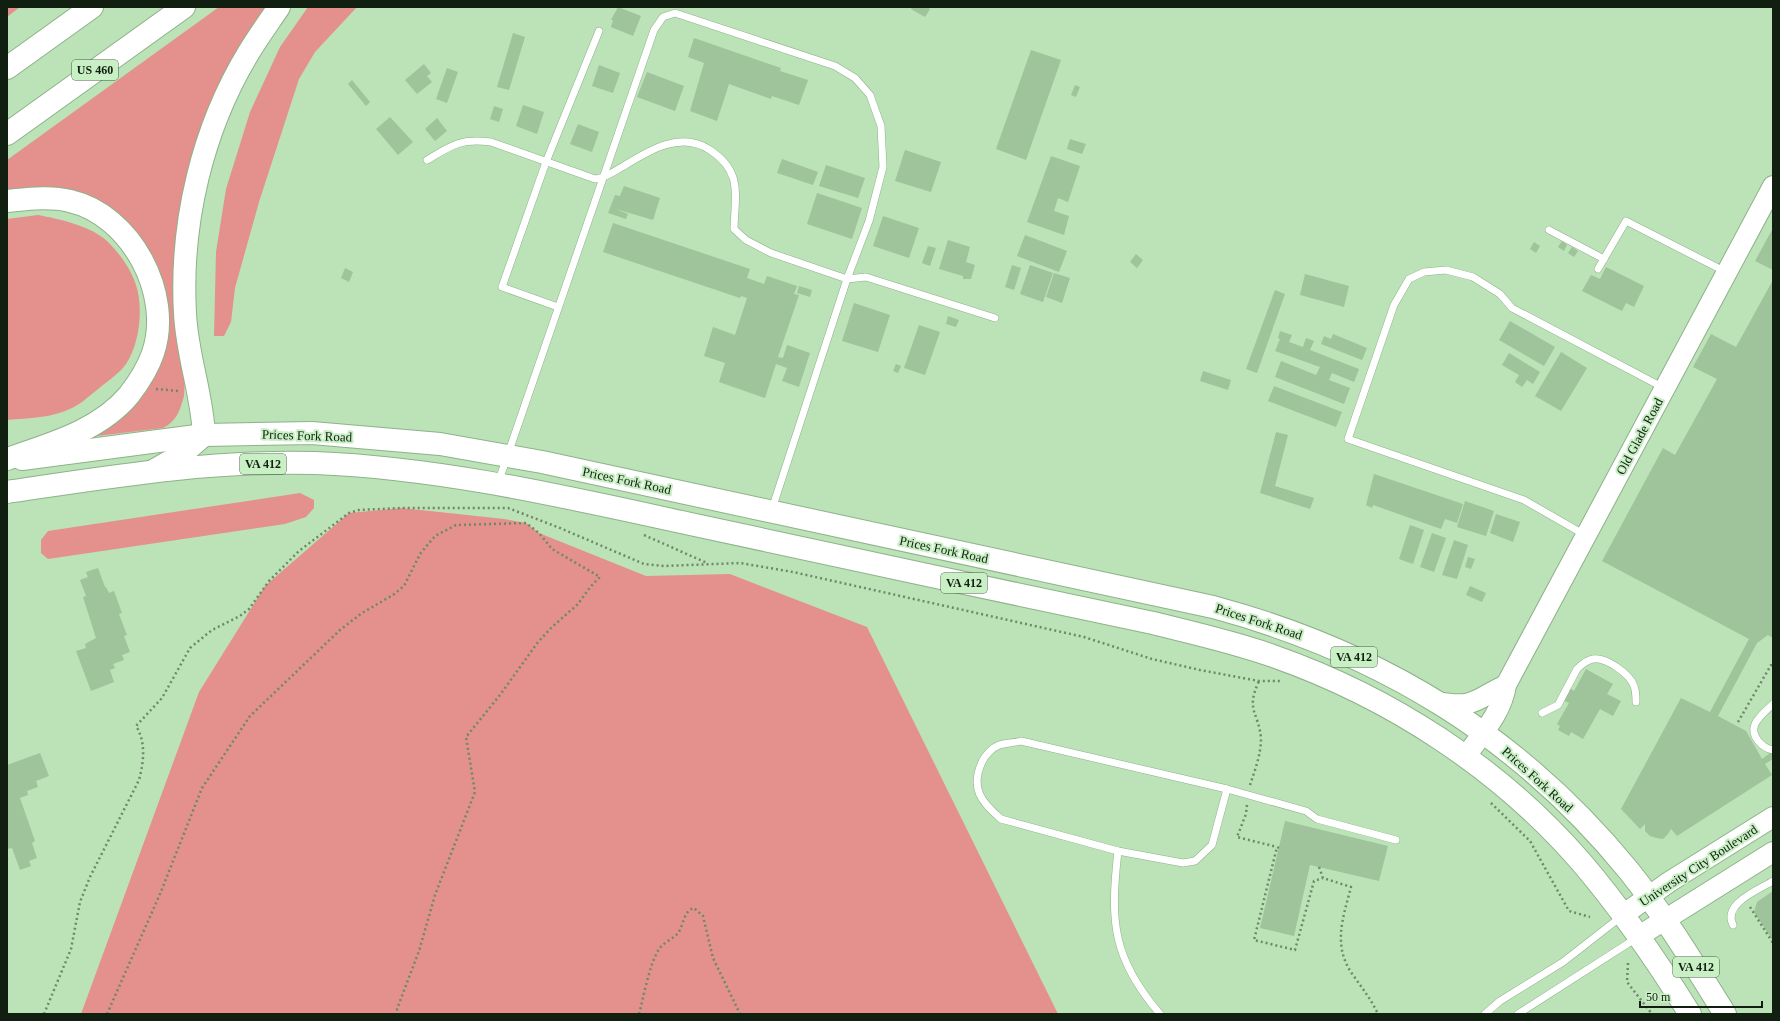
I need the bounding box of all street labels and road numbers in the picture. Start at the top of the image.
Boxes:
road number: US 460 [72,60,118,80]
street label: Old Glade Road [1613,395,1666,477]
street label: Prices Fork Road [262,426,353,445]
road number: VA 412 [240,454,286,474]
street label: Prices Fork Road [581,464,673,497]
street label: Prices Fork Road [898,533,990,566]
road number: VA 412 [941,573,987,593]
street label: Prices Fork Road [1214,600,1305,643]
road number: VA 412 [1331,647,1377,667]
street label: Prices Fork Road [1499,744,1577,815]
street label: University City Boulevard [1636,821,1761,909]
road number: VA 412 [1673,957,1719,977]

